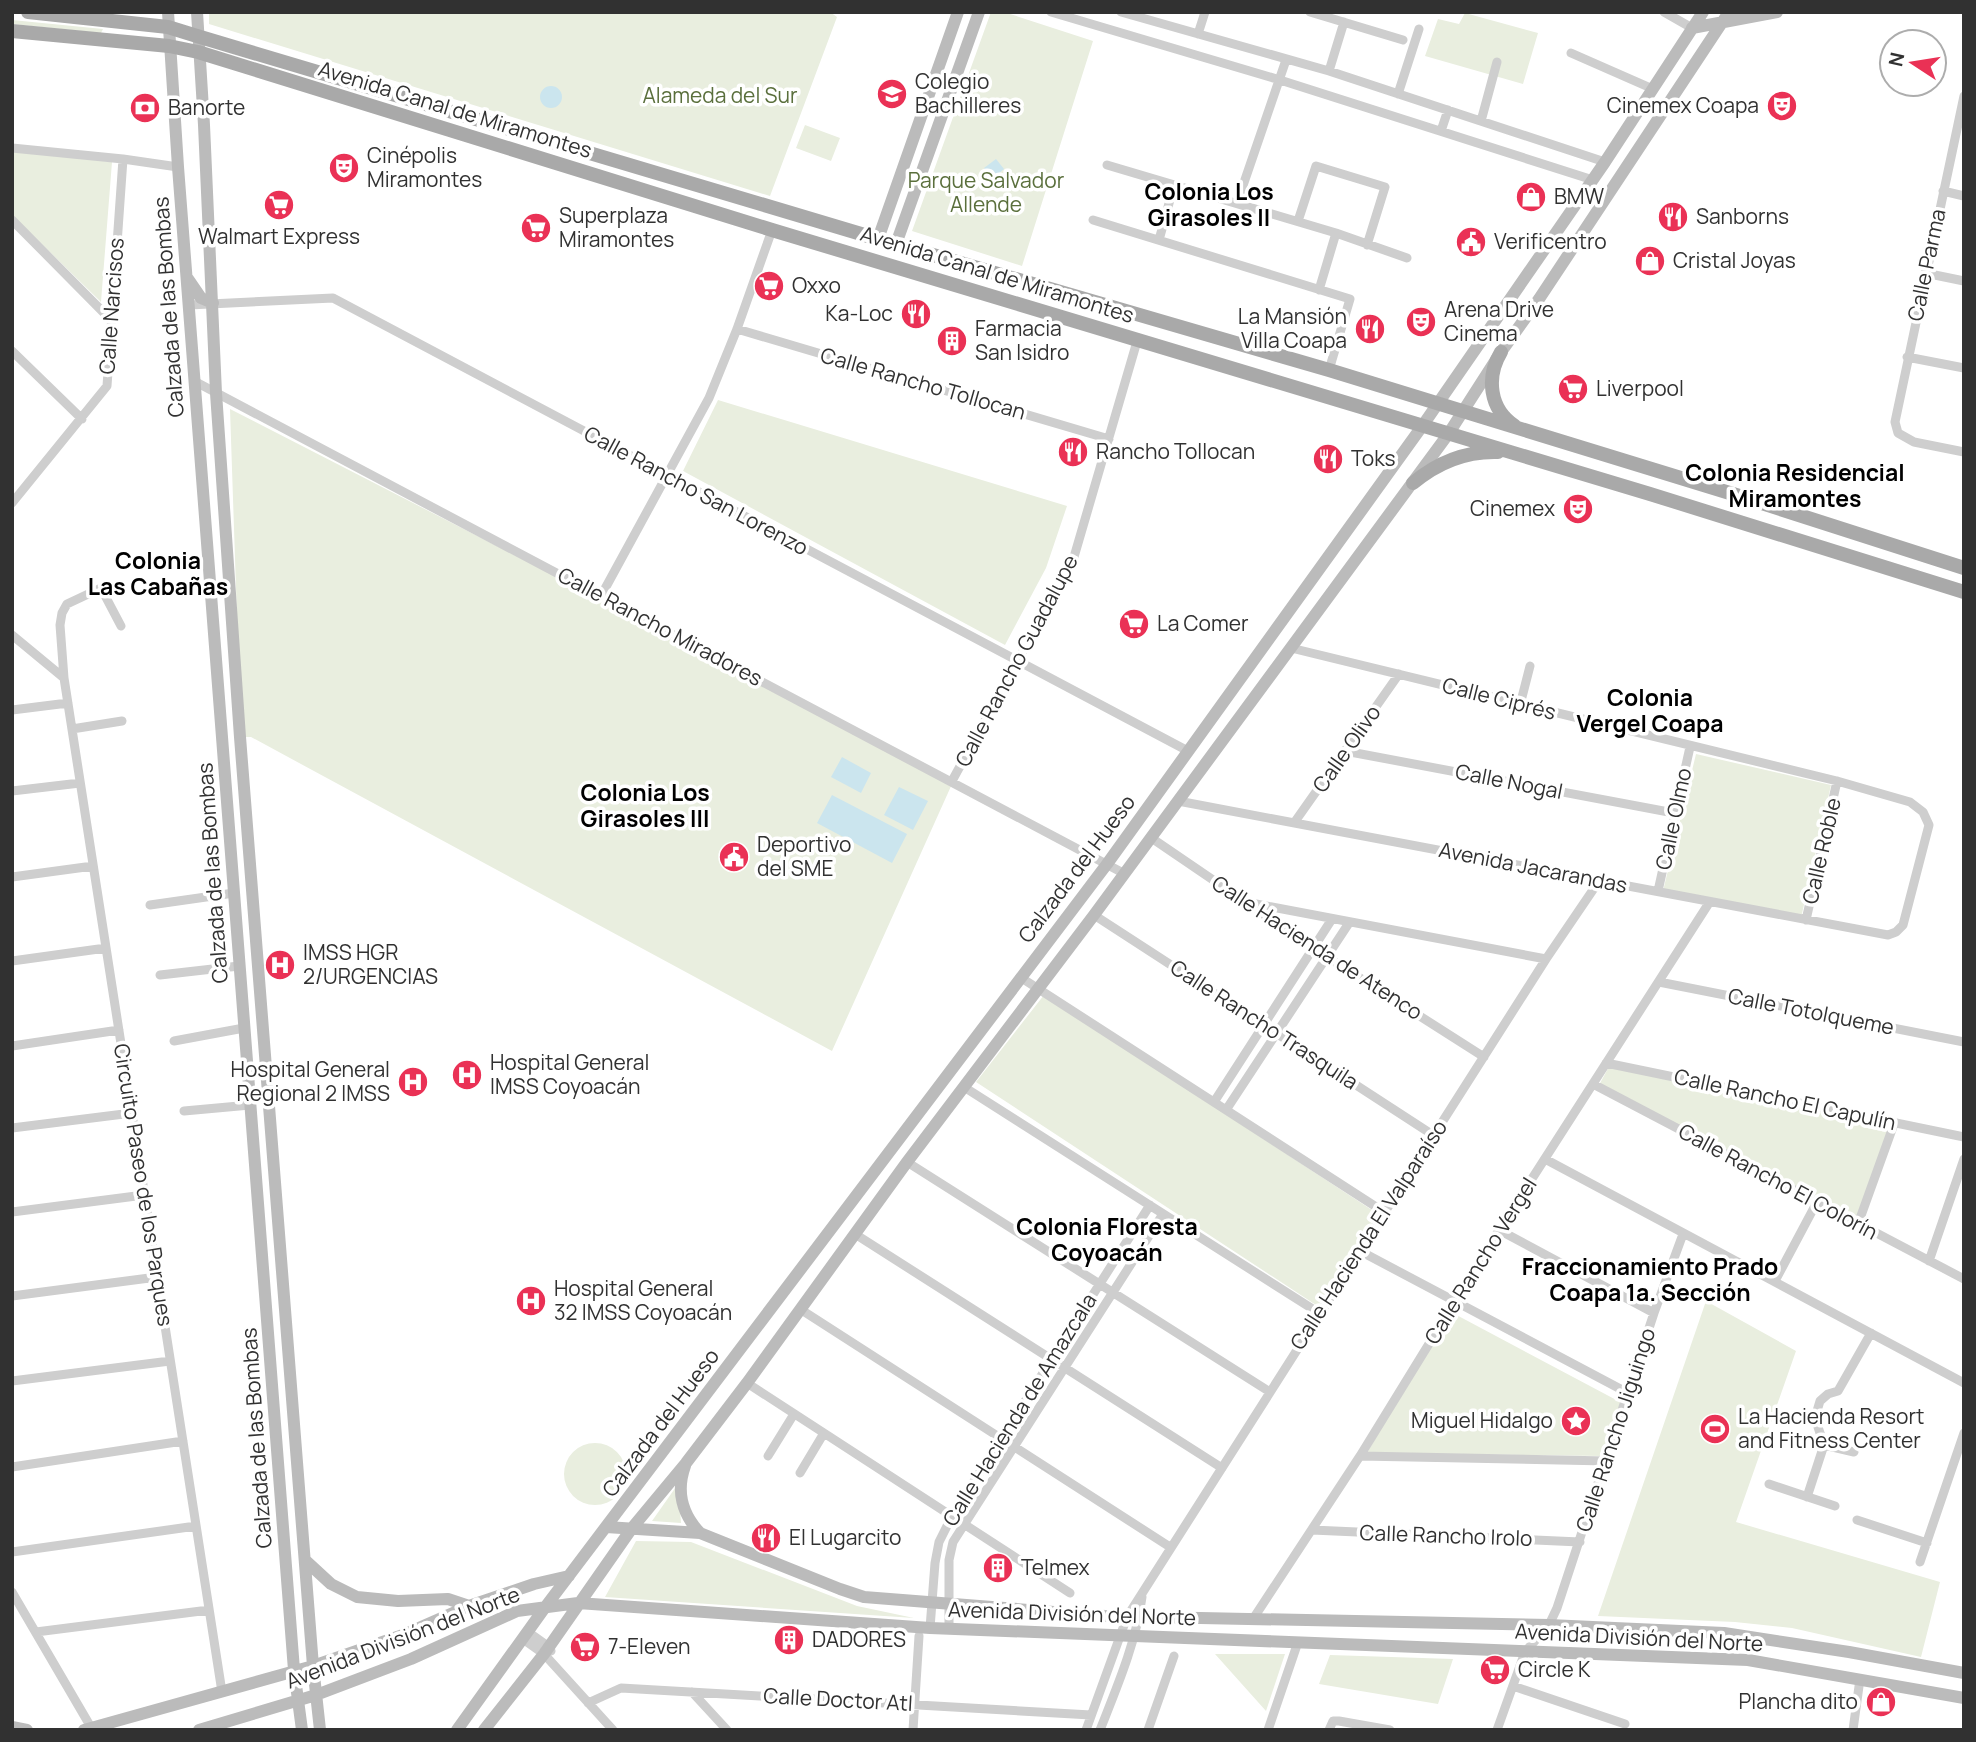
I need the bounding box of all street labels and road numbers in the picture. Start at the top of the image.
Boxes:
street label: Avenida Canal de Miramontes [315,54,595,164]
street label: Calzada de las Bombas [146,196,190,418]
street label: Calle Parma [1900,206,1952,323]
street label: Avenida Canal de Miramontes [857,219,1137,329]
street label: Calle Narcisos [92,237,130,375]
street label: Calle Rancho Tollocan [817,340,1029,426]
street label: Calle Rancho San Lorenzo [580,419,813,561]
street label: Calle Rancho Guadalupe [948,550,1084,771]
street label: Calle Rancho Miradores [553,560,768,692]
street label: Calle Ciprés [1439,670,1559,726]
street label: Calle Olivo [1306,699,1387,798]
street label: Calle Nogal [1453,757,1565,805]
street label: Calzada de las Bombas [190,762,234,984]
street label: Calle Olmo [1649,765,1697,872]
street label: Calzada del Hueso [1011,789,1141,948]
street label: Calle Roble [1795,795,1847,907]
street label: Avenida Jacarandas [1437,835,1630,899]
street label: Calle Hacienda de Atenco [1207,868,1428,1026]
street label: Calle Rancho Trasquila [1165,953,1364,1095]
street label: Calle Totolqueme [1726,981,1897,1041]
street label: Circuito Paseo de los Parques [108,1042,180,1328]
street label: Calle Rancho El Capulín [1672,1062,1899,1136]
street label: Calle Hacienda El Valparaíso [1283,1114,1453,1355]
street label: Calle Rancho El Colorín [1674,1117,1883,1246]
street label: Calle Rancho Vergel [1418,1172,1543,1349]
street label: Calle Hacienda de Amazcala [936,1288,1102,1531]
street label: Calle Rancho Jiguingo [1569,1324,1661,1535]
street label: Calzada de las Bombas [234,1327,278,1549]
street label: Calzada del Hueso [595,1343,725,1502]
street label: Calle Rancho Irolo [1359,1518,1533,1552]
street label: Avenida División del Norte [282,1579,524,1695]
street label: Avenida División del Norte [947,1595,1197,1631]
street label: Avenida División del Norte [1514,1617,1764,1657]
street label: Calle Doctor Atl [763,1681,913,1717]

